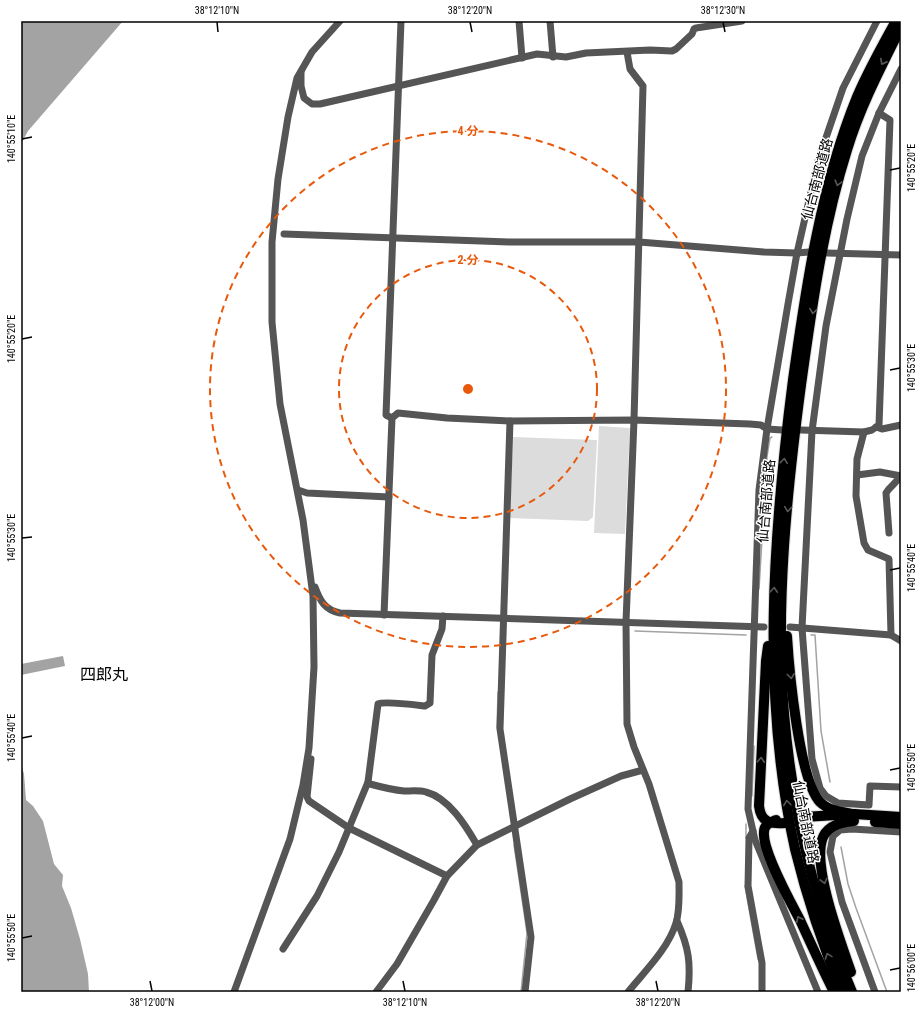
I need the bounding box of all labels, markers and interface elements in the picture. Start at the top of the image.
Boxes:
text: 38°12'10"N [195,5,239,16]
text: 38°12'20"N [448,5,492,16]
text: 38°12'30"N [701,5,745,16]
one-way arrow [880,58,888,65]
text: 140°55'10"E [6,115,17,163]
text: 4 分 [458,124,478,138]
street label: 仙台南部道路 [798,136,836,222]
text: 140°55'20"E [906,144,917,192]
one-way arrow [834,180,842,187]
text: 2 分 [458,253,478,267]
one-way arrow [809,308,817,314]
text: 140°55'20"E [6,315,17,363]
text: 140°55'30"E [906,344,917,392]
centre of rings [461,382,475,396]
street label: 仙台南部道路 [754,458,778,544]
one-way arrow [779,458,788,464]
one-way arrow [783,506,792,512]
text: 140°55'30"E [6,514,17,562]
text: 140°55'40"E [906,544,917,592]
one-way arrow [770,587,778,593]
district label: 四郎丸 [80,665,128,684]
one-way arrow [786,673,795,679]
text: 140°55'40"E [6,714,17,762]
text: 140°55'50"E [906,744,917,792]
one-way arrow [757,757,765,763]
street label: 仙台南部道路 [790,779,822,865]
one-way arrow [783,800,792,806]
one-way arrow [820,878,828,884]
text: 140°55'50"E [6,914,17,962]
one-way arrow [796,916,804,923]
text: 140°56'00"E [906,944,917,992]
one-way arrow [824,952,833,959]
text: 38°12'00"N [130,997,174,1008]
text: 38°12'10"N [383,997,427,1008]
text: 38°12'20"N [636,997,680,1008]

